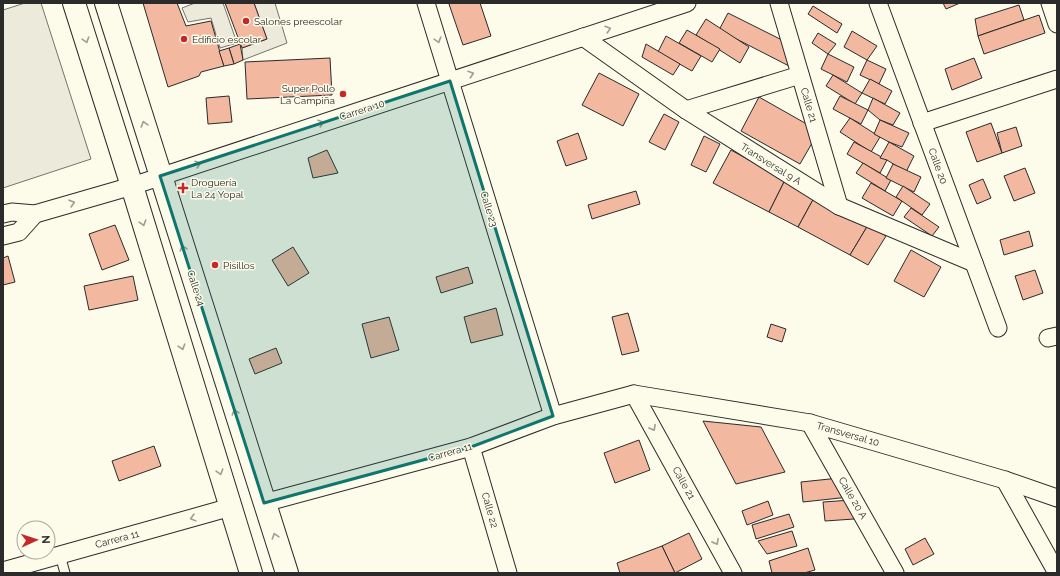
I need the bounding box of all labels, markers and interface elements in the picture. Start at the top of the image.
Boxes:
marker: Salones preescolar [241,16,251,26]
place label: Salones preescolar [254,16,343,27]
one-way arrow [604,25,611,34]
marker: Edificio escolar [179,34,189,44]
place label: Edificio escolar [192,34,262,45]
one-way arrow [81,37,89,44]
one-way arrow [433,37,442,44]
one-way arrow [468,70,475,79]
place label: Super Pollo La Campiña [280,83,335,106]
street label: Calle 21 [799,86,820,124]
marker: Super Pollo La Campiña [338,89,348,99]
street label: Carrera 10 [338,98,386,122]
one-way arrow [317,120,324,128]
one-way arrow [140,121,149,128]
street label: Transversal 9 A [739,141,804,187]
street label: Calle 20 [926,146,950,186]
one-way arrow [194,160,201,169]
place label: Droguería La 24 Yopal [191,177,244,200]
marker: Droguería La 24 Yopal [178,183,188,193]
street label: Calle 23 [478,190,500,228]
one-way arrow [68,199,75,208]
one-way arrow [138,219,147,226]
one-way arrow [179,245,188,252]
marker: Pisillos [210,260,220,270]
place label: Pisillos [223,260,255,271]
street label: Calle 24 [185,269,207,308]
one-way arrow [177,344,186,351]
one-way arrow [231,409,240,416]
street label: Transversal 10 [815,420,881,448]
one-way arrow [648,424,656,431]
street label: Carrera 11 [427,440,474,464]
street label: Calle 21 [671,465,698,502]
one-way arrow [215,468,224,475]
street label: Calle 20 A [837,475,870,521]
street label: Calle 22 [480,491,500,529]
one-way arrow [190,513,197,522]
north arrow [16,520,56,560]
street label: Carrera 11 [94,528,141,550]
one-way arrow [271,533,280,540]
text: N [39,535,52,544]
one-way arrow [711,538,718,545]

